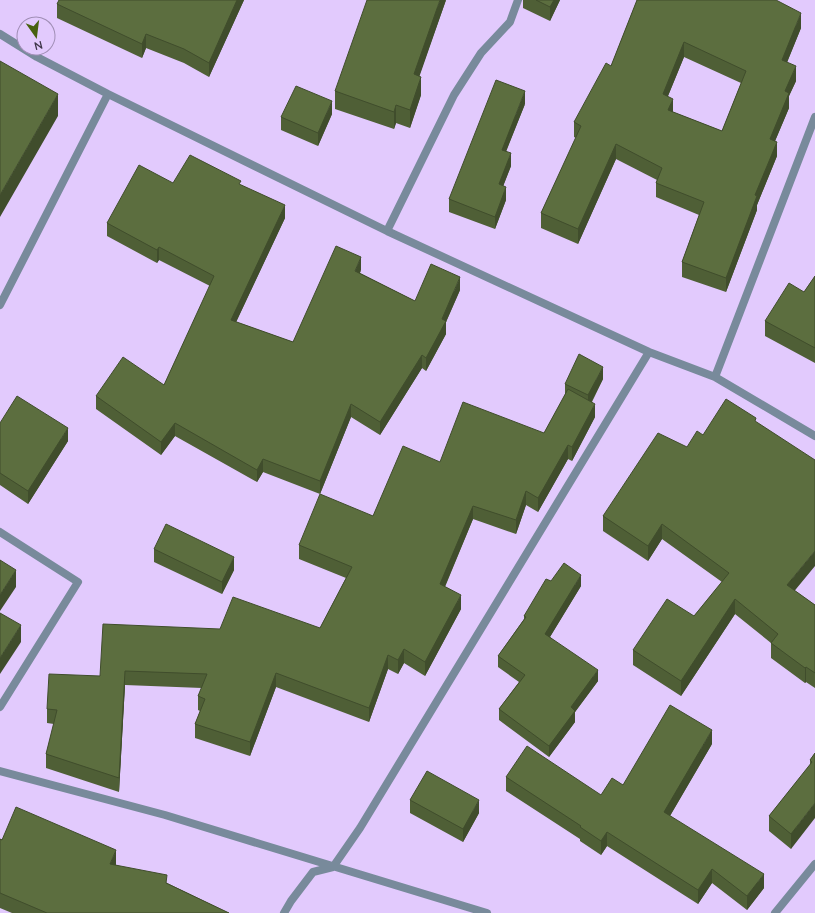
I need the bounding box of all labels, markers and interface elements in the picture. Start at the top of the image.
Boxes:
north arrow [16,16,56,56]
text: N [33,38,44,54]

